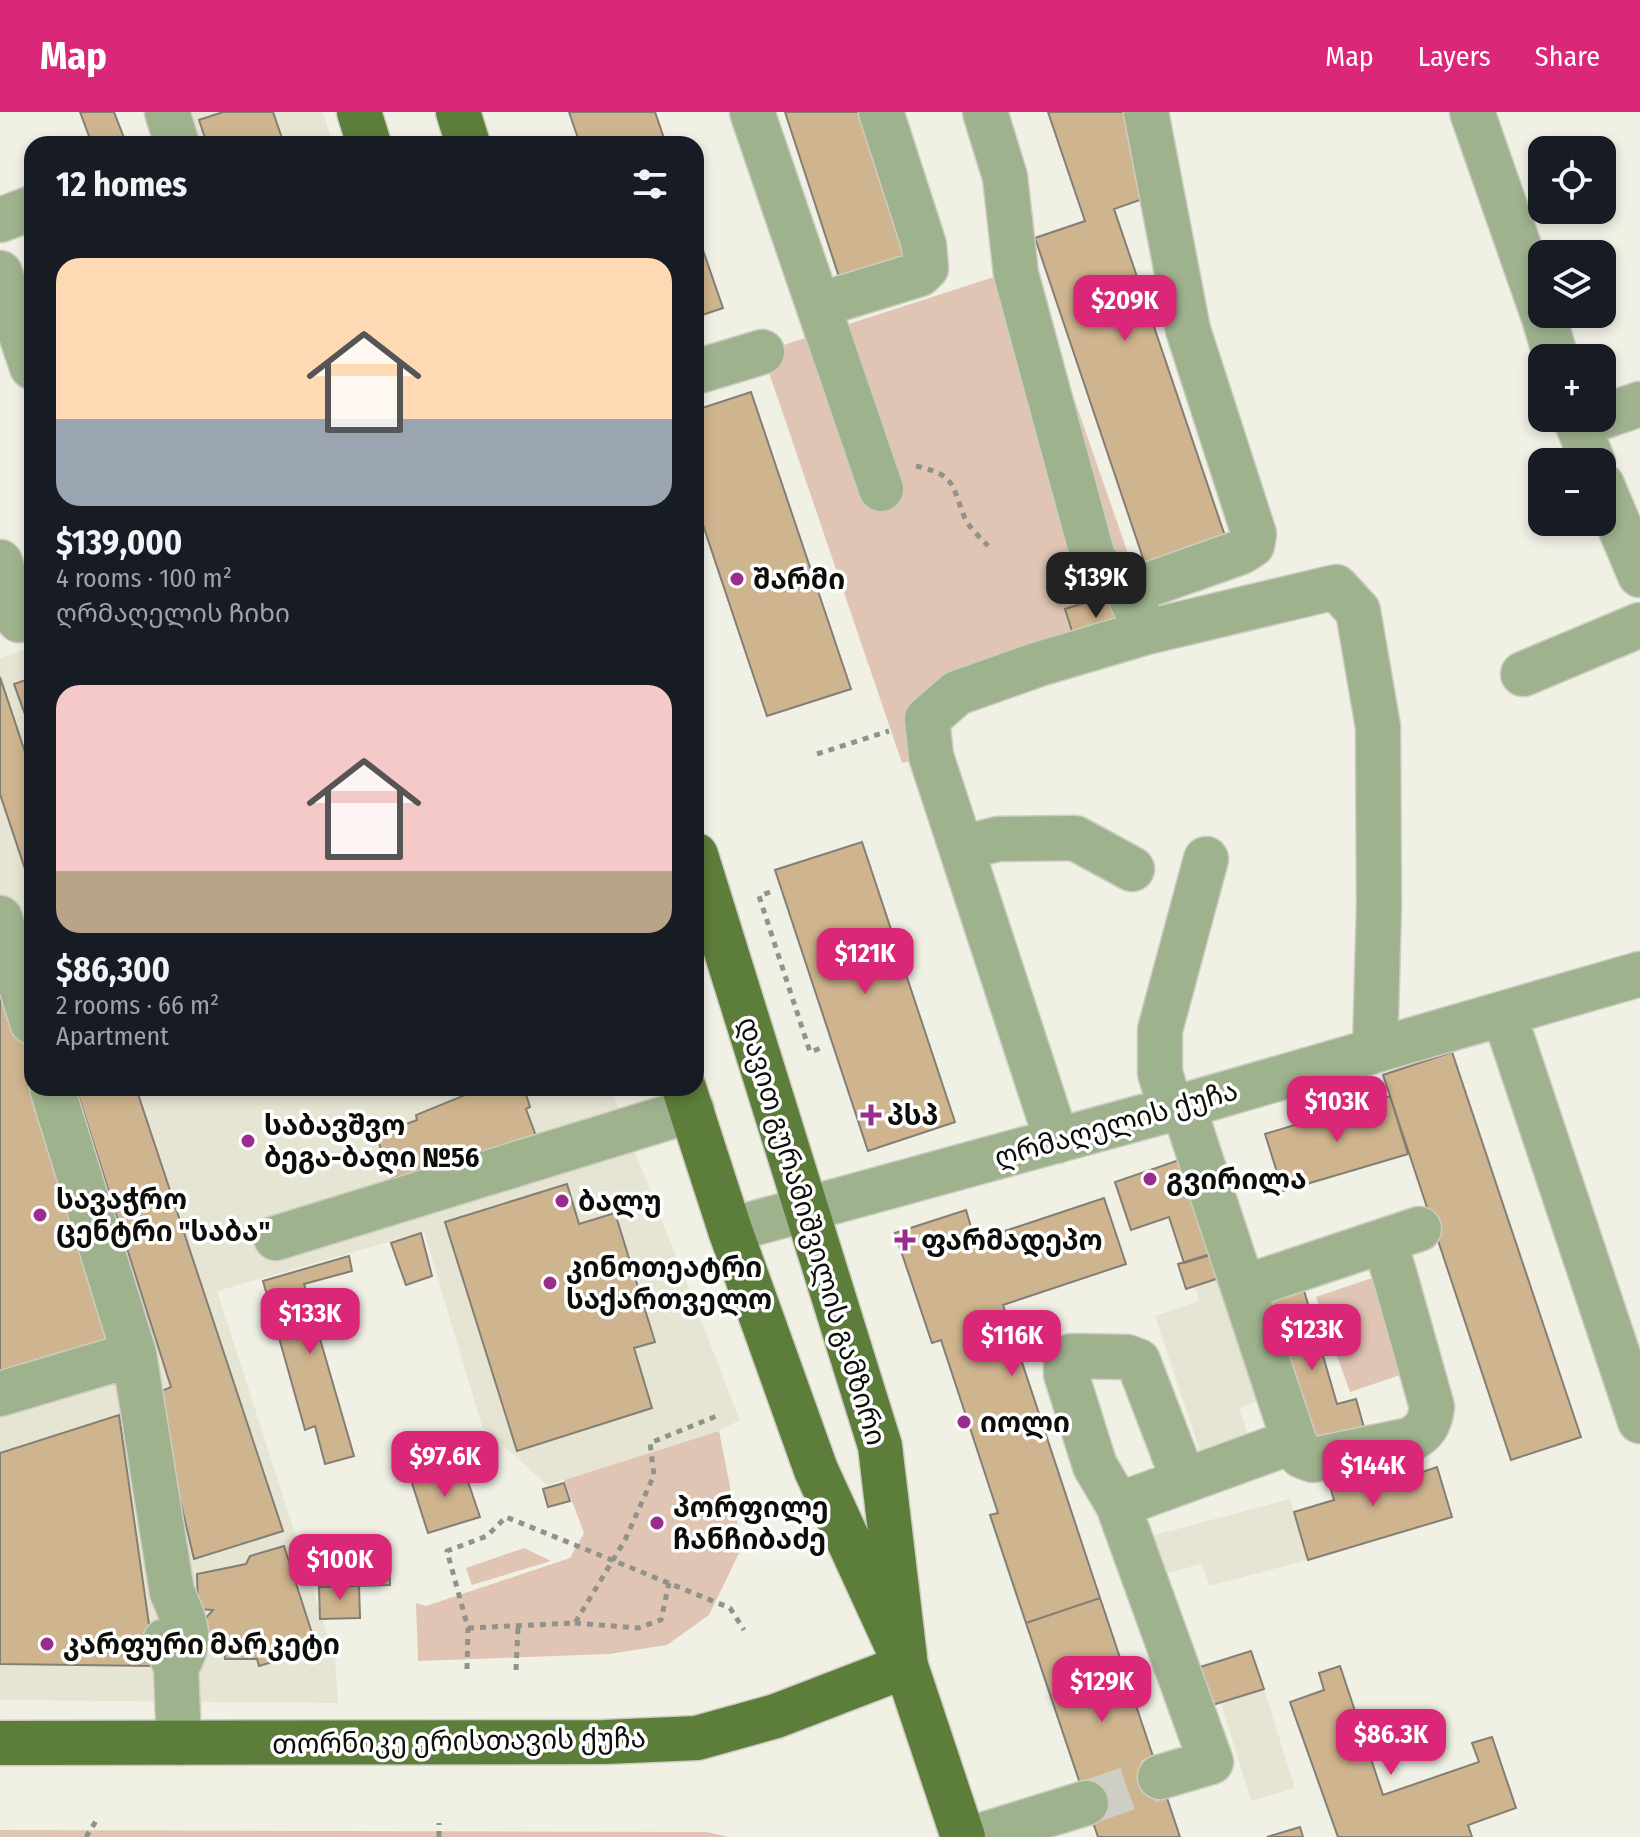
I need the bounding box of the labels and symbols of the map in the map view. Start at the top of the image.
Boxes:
pin: $209K [1069,275,1181,343]
pin: $139K [1040,552,1152,620]
place label: შარმი [753,563,845,596]
marker: შარმი [728,570,746,588]
pin: $121K [809,928,921,996]
street label: დავით გურამიშვილის გამზირი [731,1013,893,1449]
street label: ღრმაღელის ქუჩა [991,1073,1241,1175]
pin: $103K [1281,1076,1393,1144]
place label: პსპ [887,1099,938,1132]
marker: პსპ [862,1106,880,1124]
place label: საბავშვო ბეგა-ბაღი №56 [264,1109,479,1175]
marker: საბავშვო ბეგა-ბაღი №56 [239,1132,257,1150]
place label: გვირილა [1166,1163,1307,1197]
marker: გვირილა [1141,1170,1159,1188]
place label: სავაჭრო ცენტრი "საბა" [56,1183,270,1248]
place label: ბალუ [578,1185,662,1219]
marker: ბალუ [553,1192,571,1210]
marker: სავაჭრო ცენტრი "საბა" [31,1206,49,1224]
place label: ფარმადეპო [921,1224,1103,1258]
marker: ფარმადეპო [896,1231,914,1249]
place label: კინოთეატრი საქართველო [566,1251,772,1317]
marker: კინოთეატრი საქართველო [541,1274,559,1292]
pin: $133K [254,1288,366,1356]
pin: $123K [1256,1304,1368,1372]
pin: $116K [956,1310,1068,1378]
place label: იოლი [980,1406,1070,1440]
marker: იოლი [955,1413,973,1431]
pin: $97.6K [380,1431,510,1499]
pin: $144K [1317,1440,1429,1508]
place label: პორფილე ჩანჩიბაძე [673,1491,829,1556]
marker: პორფილე ჩანჩიბაძე [648,1514,666,1532]
pin: $100K [284,1534,396,1602]
place label: კარფური მარკეტი [63,1628,340,1661]
marker: კარფური მარკეტი [38,1635,56,1653]
pin: $129K [1046,1656,1158,1724]
pin: $86.3K [1326,1709,1456,1777]
street label: თორნიკე ერისთავის ქუჩა [272,1721,646,1761]

